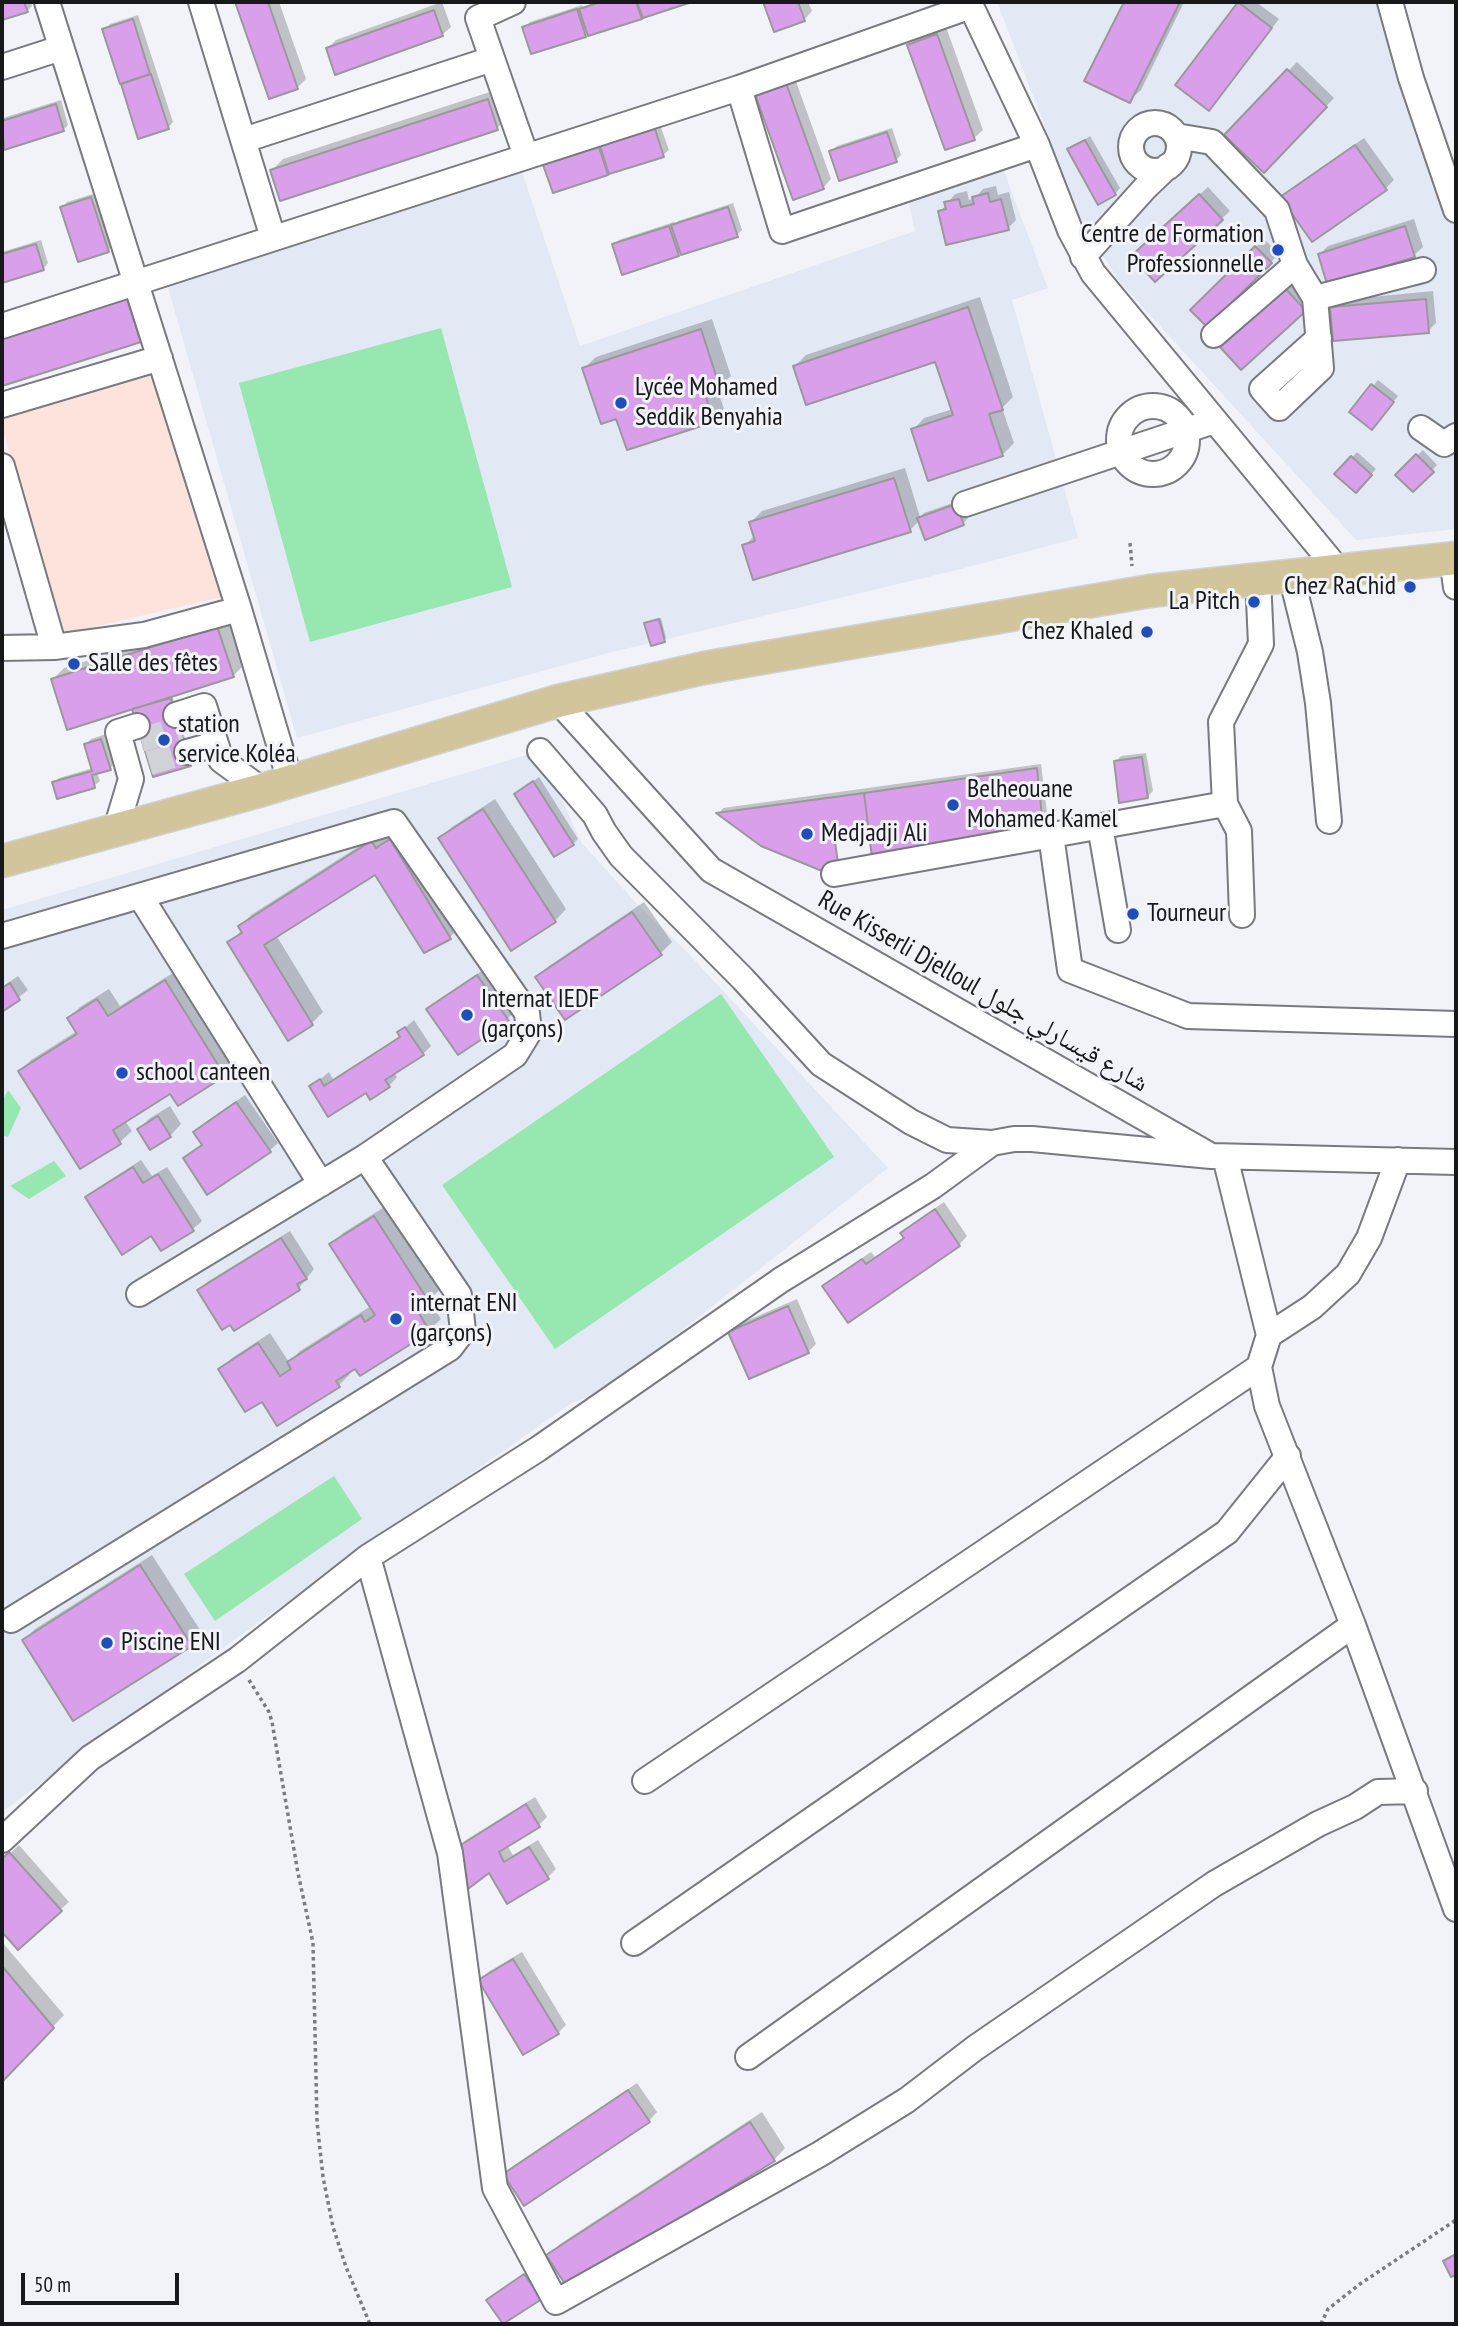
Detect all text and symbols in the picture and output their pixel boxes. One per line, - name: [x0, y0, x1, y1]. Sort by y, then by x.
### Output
- place label: Centre de Formation Professionnelle: [1081, 219, 1264, 280]
- marker: Centre de Formation Professionnelle: [1270, 242, 1286, 258]
- place label: Lycée Mohamed Seddik Benyahia: [635, 372, 783, 434]
- marker: Lycée Mohamed Seddik Benyahia: [613, 395, 629, 411]
- place label: Chez RaChid: [1284, 571, 1396, 603]
- marker: Chez RaChid: [1402, 579, 1418, 595]
- place label: La Pitch: [1169, 586, 1240, 618]
- marker: La Pitch: [1246, 594, 1262, 610]
- place label: Chez Khaled: [1022, 616, 1133, 648]
- marker: Chez Khaled: [1139, 624, 1155, 640]
- place label: Salle des fêtes: [88, 648, 218, 680]
- marker: Salle des fêtes: [66, 656, 82, 672]
- place label: station service Koléa: [178, 709, 296, 770]
- marker: station service Koléa: [156, 732, 172, 748]
- place label: Belheouane Mohamed Kamel: [967, 774, 1117, 836]
- marker: Belheouane Mohamed Kamel: [945, 797, 961, 813]
- place label: Medjadji Ali: [821, 818, 928, 850]
- marker: Medjadji Ali: [799, 826, 815, 842]
- street label: Rue Kisserli Djelloul شارع قيسارلي جلول: [812, 885, 1154, 1099]
- place label: Tourneur: [1147, 898, 1226, 930]
- marker: Tourneur: [1125, 906, 1141, 922]
- place label: Internat IEDF (garçons): [481, 984, 599, 1046]
- marker: Internat IEDF (garçons): [459, 1007, 475, 1023]
- place label: school canteen: [136, 1057, 270, 1089]
- marker: school canteen: [114, 1065, 130, 1081]
- place label: internat ENI (garçons): [410, 1288, 518, 1350]
- marker: internat ENI (garçons): [388, 1311, 404, 1327]
- place label: Piscine ENI: [121, 1627, 221, 1659]
- marker: Piscine ENI: [99, 1635, 115, 1651]
- scale bar: [24, 2260, 182, 2304]
- text: 50 m: [34, 2271, 71, 2298]

